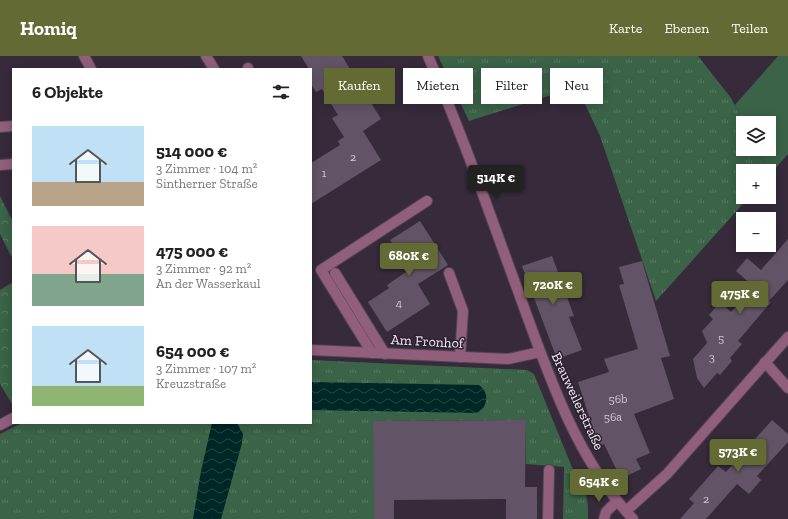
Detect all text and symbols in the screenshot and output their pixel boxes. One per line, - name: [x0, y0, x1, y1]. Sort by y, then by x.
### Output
- text: Homiq: [20, 17, 77, 40]
- text: Karte: [609, 20, 642, 37]
- text: Ebenen: [664, 20, 709, 37]
- text: Teilen: [731, 20, 768, 37]
- chip: Kaufen: [324, 68, 395, 104]
- chip: Mieten: [403, 68, 473, 104]
- chip: Filter: [481, 68, 542, 104]
- chip: Neu: [550, 68, 603, 104]
- icon: filters: [270, 81, 292, 103]
- text: 6 Objekte: [32, 82, 103, 102]
- map controls: [736, 116, 776, 252]
- button: layers: [736, 116, 776, 156]
- text: 514 000 €: [156, 141, 227, 161]
- icon: home: [64, 142, 112, 190]
- house number: 2: [350, 150, 356, 164]
- text: 3 Zimmer · 104 m²: [156, 161, 257, 176]
- button: +: [736, 164, 776, 204]
- pin: 514K €: [463, 165, 529, 199]
- house number: 1: [322, 166, 327, 180]
- text: 514K €: [477, 170, 515, 185]
- text: Sintherner Straße: [156, 176, 258, 191]
- button: −: [736, 212, 776, 252]
- text: 475 000 €: [156, 241, 228, 261]
- icon: home: [64, 242, 112, 290]
- pin: 680K €: [376, 243, 442, 277]
- text: 680K €: [389, 248, 429, 263]
- text: 3 Zimmer · 92 m²: [156, 261, 251, 276]
- pin: 720K €: [520, 272, 586, 306]
- text: An der Wasserkaul: [156, 276, 260, 291]
- text: 720K €: [533, 277, 573, 292]
- pin: 475K €: [707, 281, 773, 315]
- text: 475K €: [720, 286, 760, 301]
- house number: 4: [396, 296, 403, 310]
- street label: Am Fronhof: [390, 331, 465, 352]
- house number: 5: [718, 331, 724, 345]
- text: 654 000 €: [156, 341, 229, 361]
- icon: home: [64, 342, 112, 390]
- street label: Brauweilerstraße: [548, 350, 608, 453]
- house number: 3: [709, 350, 715, 364]
- text: 3 Zimmer · 107 m²: [156, 361, 256, 376]
- text: Kreuzstraße: [156, 376, 226, 391]
- house number: 56b: [609, 392, 627, 406]
- house number: 56a: [604, 410, 622, 424]
- pin: 573K €: [705, 439, 771, 473]
- text: 573K €: [718, 444, 758, 459]
- pin: 654K €: [566, 469, 632, 503]
- text: 654K €: [579, 474, 619, 489]
- house number: 2: [703, 492, 709, 506]

